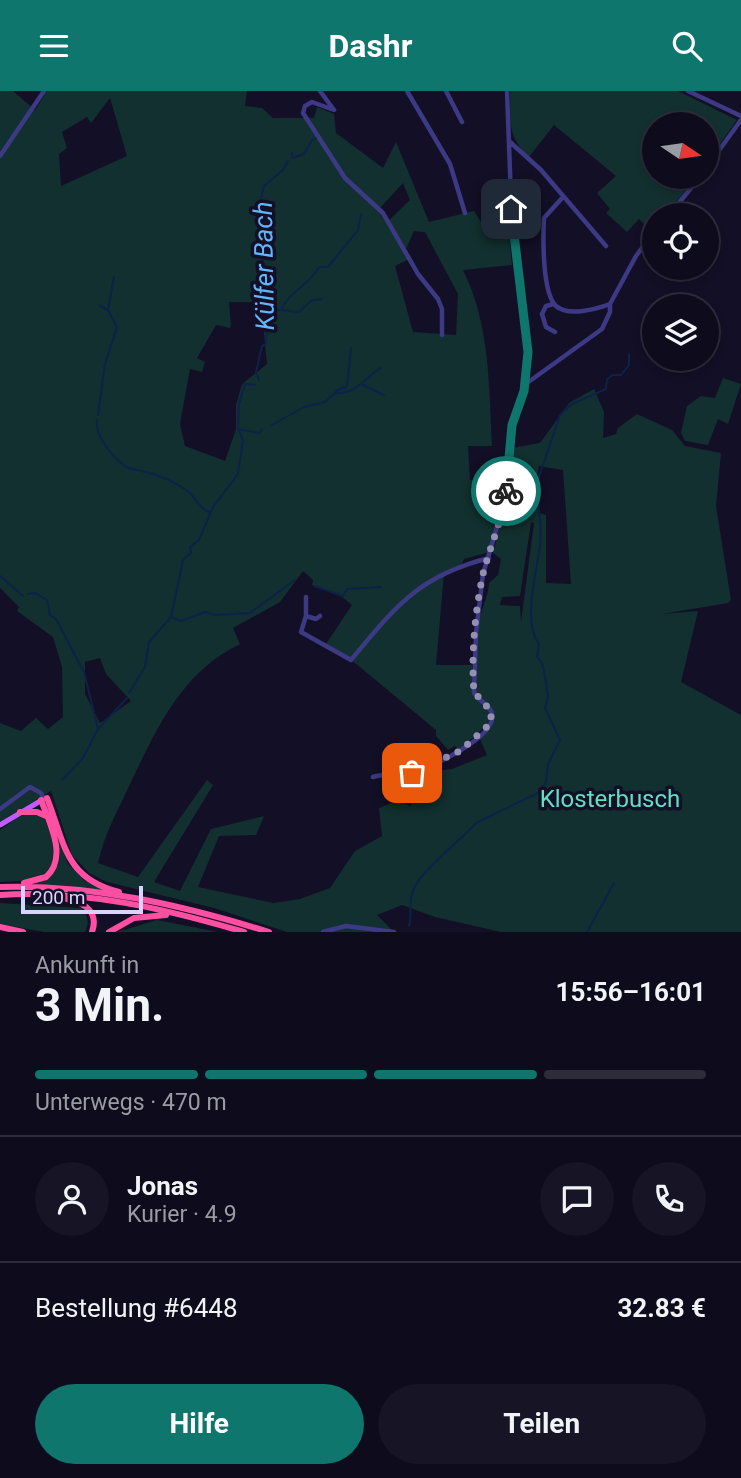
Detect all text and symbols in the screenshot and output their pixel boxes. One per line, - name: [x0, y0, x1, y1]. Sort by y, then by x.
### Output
- icon: menu: [35, 27, 73, 65]
- text: Dashr: [329, 27, 413, 65]
- icon: search: [668, 27, 706, 65]
- north arrow: [642, 112, 719, 189]
- map controls: [642, 112, 719, 371]
- pin: [481, 179, 541, 239]
- icon: home: [492, 190, 530, 228]
- water label: Külfer Bach: [248, 201, 280, 331]
- button: locate: [642, 203, 719, 280]
- button: layers: [642, 294, 719, 371]
- courier: [471, 456, 541, 526]
- icon: bike: [487, 472, 525, 510]
- pin: [382, 743, 442, 803]
- icon: bag: [393, 754, 431, 792]
- park label: Klosterbusch: [540, 785, 680, 813]
- scale bar: [21, 883, 144, 915]
- text: 200 m: [32, 886, 85, 909]
- text: Ankunft in: [35, 952, 139, 979]
- text: 15:56–16:01: [556, 977, 706, 1007]
- text: 3 Min.: [35, 978, 164, 1032]
- text: Unterwegs · 470 m: [35, 1089, 227, 1116]
- button: person: [35, 1162, 109, 1236]
- button: chat: [540, 1162, 614, 1236]
- button: phone: [632, 1162, 706, 1236]
- text: Jonas: [127, 1171, 198, 1201]
- text: Kurier · 4.9: [127, 1201, 237, 1228]
- text: Bestellung #6448: [35, 1293, 238, 1323]
- text: 32.83 €: [617, 1293, 706, 1323]
- button: Hilfe: [35, 1384, 364, 1464]
- button: Teilen: [378, 1384, 706, 1464]

